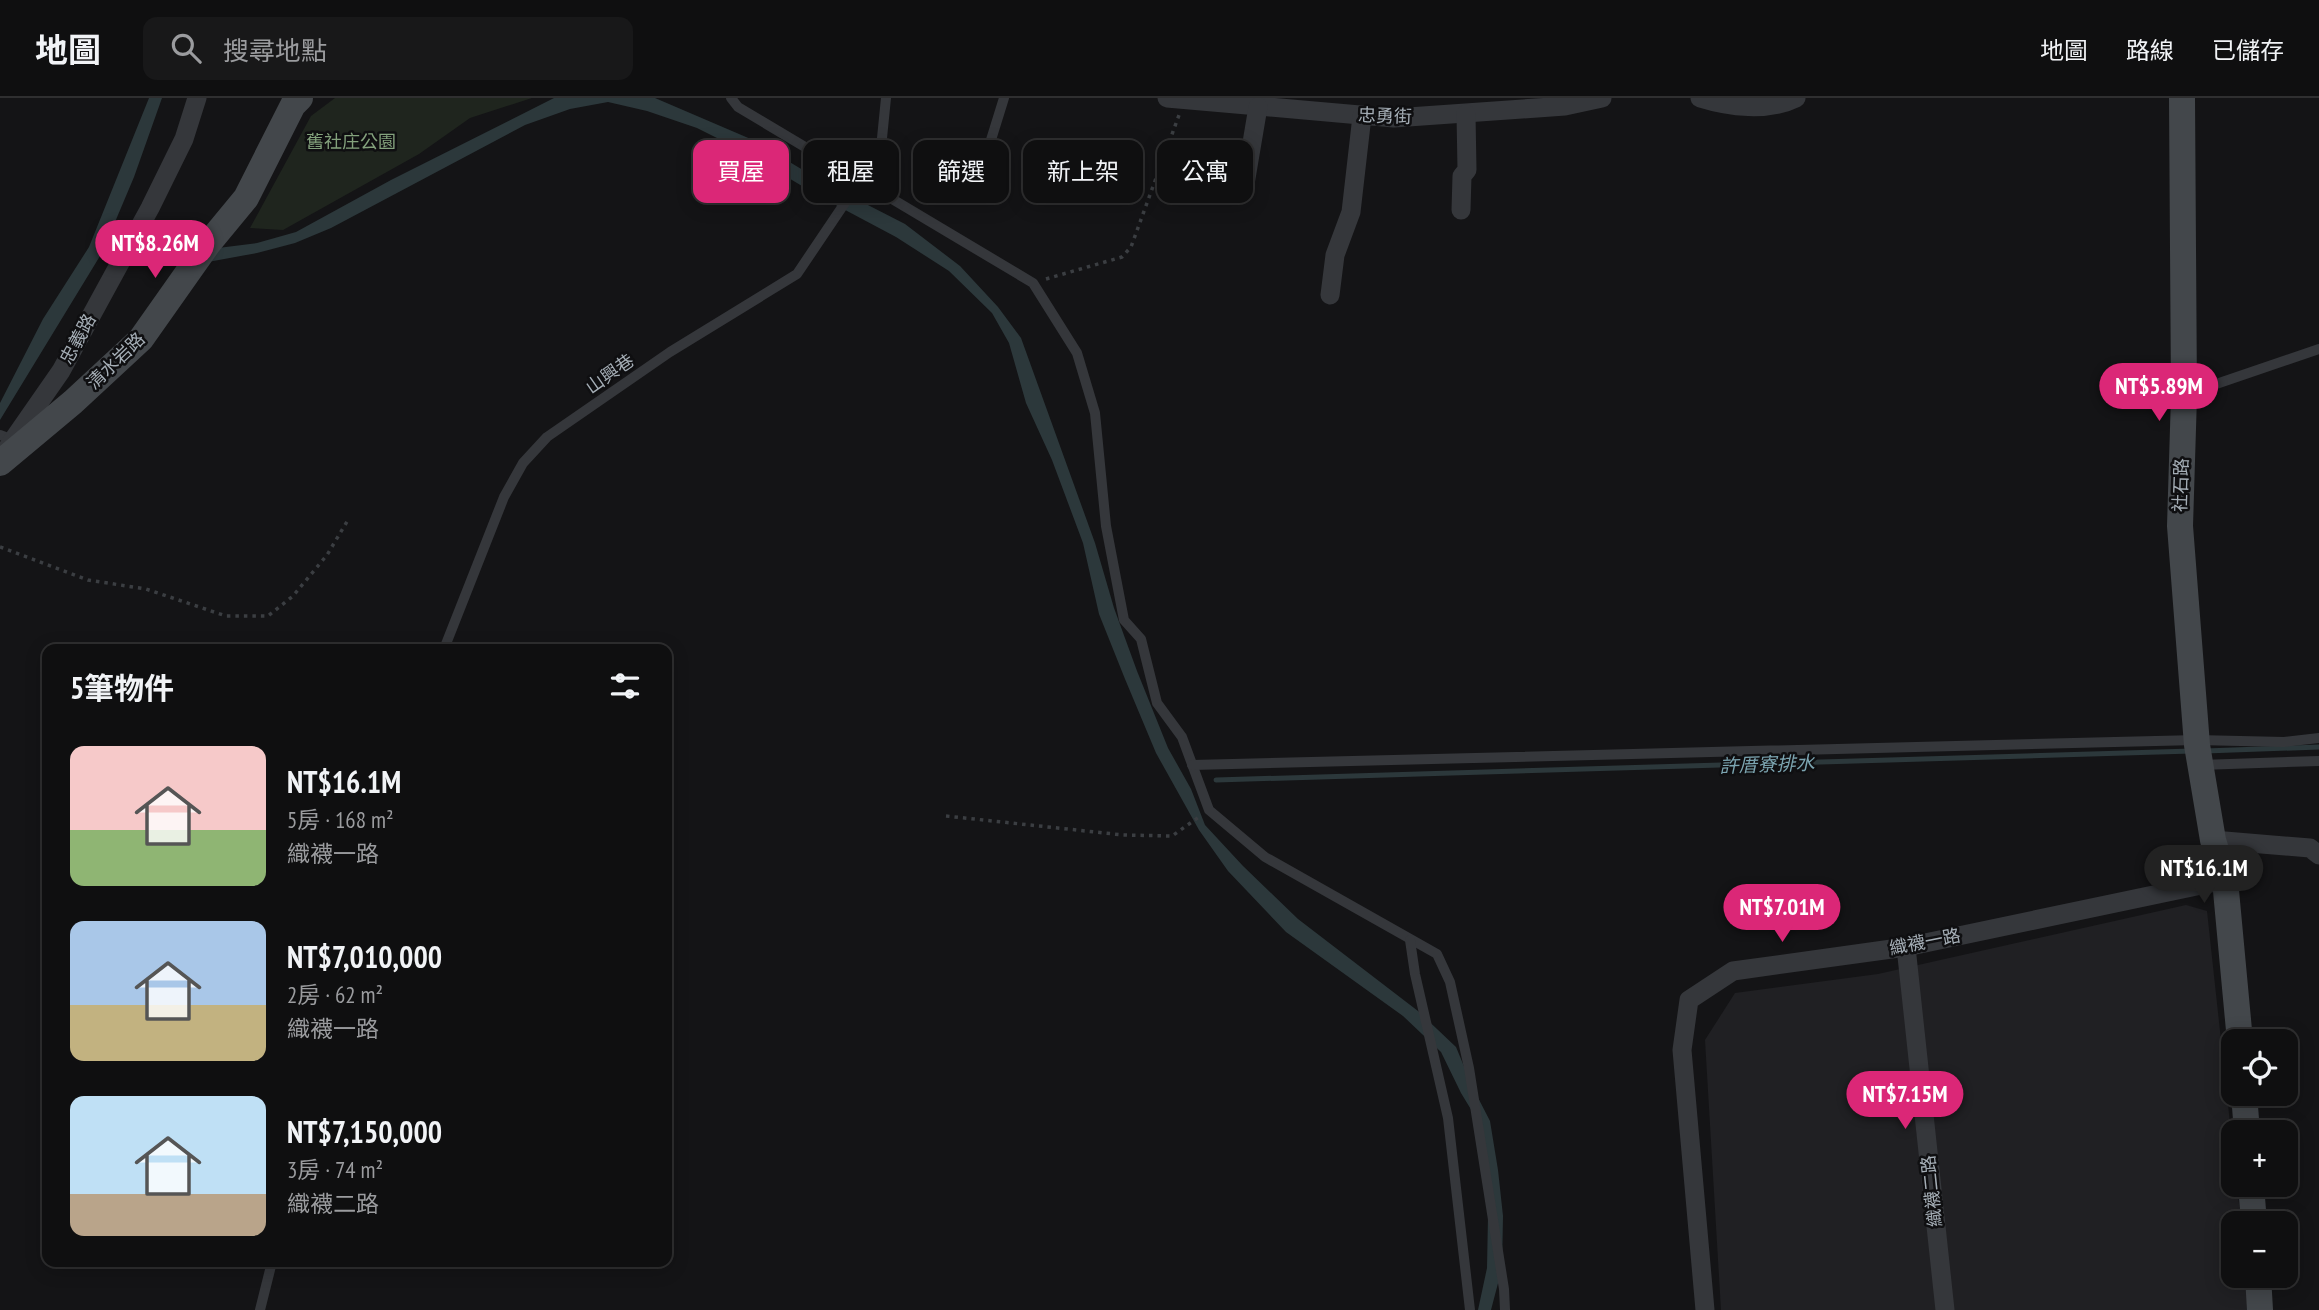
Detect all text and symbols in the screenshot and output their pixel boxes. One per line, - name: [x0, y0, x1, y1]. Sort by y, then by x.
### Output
- search box: [143, 17, 633, 80]
- text: 地圖: [35, 28, 101, 71]
- icon: search: [167, 29, 205, 67]
- text: 搜尋地點: [223, 34, 327, 67]
- text: 地圖: [2040, 35, 2088, 66]
- text: 路線: [2126, 35, 2174, 66]
- text: 已儲存: [2212, 35, 2284, 66]
- street label: 忠勇街: [1358, 103, 1412, 128]
- park label: 舊社庄公園: [306, 130, 396, 153]
- chip: 買屋: [693, 140, 789, 203]
- chip: 租屋: [803, 140, 899, 203]
- chip: 篩選: [913, 140, 1009, 203]
- chip: 新上架: [1023, 140, 1143, 203]
- chip: 公寓: [1157, 140, 1253, 203]
- pin: NT$8.26M: [83, 220, 227, 280]
- text: NT$8.26M: [111, 228, 199, 257]
- street label: 忠義路: [54, 310, 101, 368]
- street label: 清水岩路: [82, 327, 150, 394]
- street label: 山興巷: [581, 349, 638, 398]
- pin: NT$5.89M: [2087, 364, 2231, 423]
- text: NT$5.89M: [2115, 371, 2203, 400]
- street label: 社石路: [2168, 458, 2193, 512]
- icon: filters: [606, 667, 644, 705]
- text: 5筆物件: [70, 668, 174, 707]
- water label: 許厝寮排水: [1719, 750, 1816, 778]
- text: NT$16.1M: [287, 762, 401, 801]
- icon: home: [126, 774, 210, 858]
- text: 5房 · 168 m²: [287, 805, 394, 834]
- text: 織襪一路: [287, 839, 379, 868]
- pin: NT$16.1M: [2132, 846, 2276, 905]
- text: NT$16.1M: [2160, 853, 2248, 882]
- pin: NT$7.01M: [1710, 884, 1854, 944]
- text: NT$7.01M: [1739, 892, 1825, 921]
- street label: 織襪一路: [1887, 923, 1962, 960]
- text: NT$7,010,000: [287, 937, 442, 976]
- icon: home: [126, 949, 210, 1033]
- text: 2房 · 62 m²: [287, 980, 383, 1009]
- text: 織襪一路: [287, 1014, 379, 1043]
- map controls: [2221, 1029, 2298, 1288]
- button: locate: [2221, 1029, 2298, 1106]
- pin: NT$7.15M: [1833, 1072, 1977, 1131]
- text: NT$7.15M: [1862, 1079, 1948, 1108]
- text: NT$7,150,000: [287, 1112, 442, 1151]
- button: +: [2221, 1120, 2298, 1197]
- icon: home: [126, 1124, 210, 1208]
- street label: 織襪二路: [1916, 1154, 1947, 1228]
- text: 3房 · 74 m²: [287, 1155, 383, 1184]
- text: 織襪二路: [287, 1189, 379, 1218]
- button: −: [2221, 1211, 2298, 1288]

